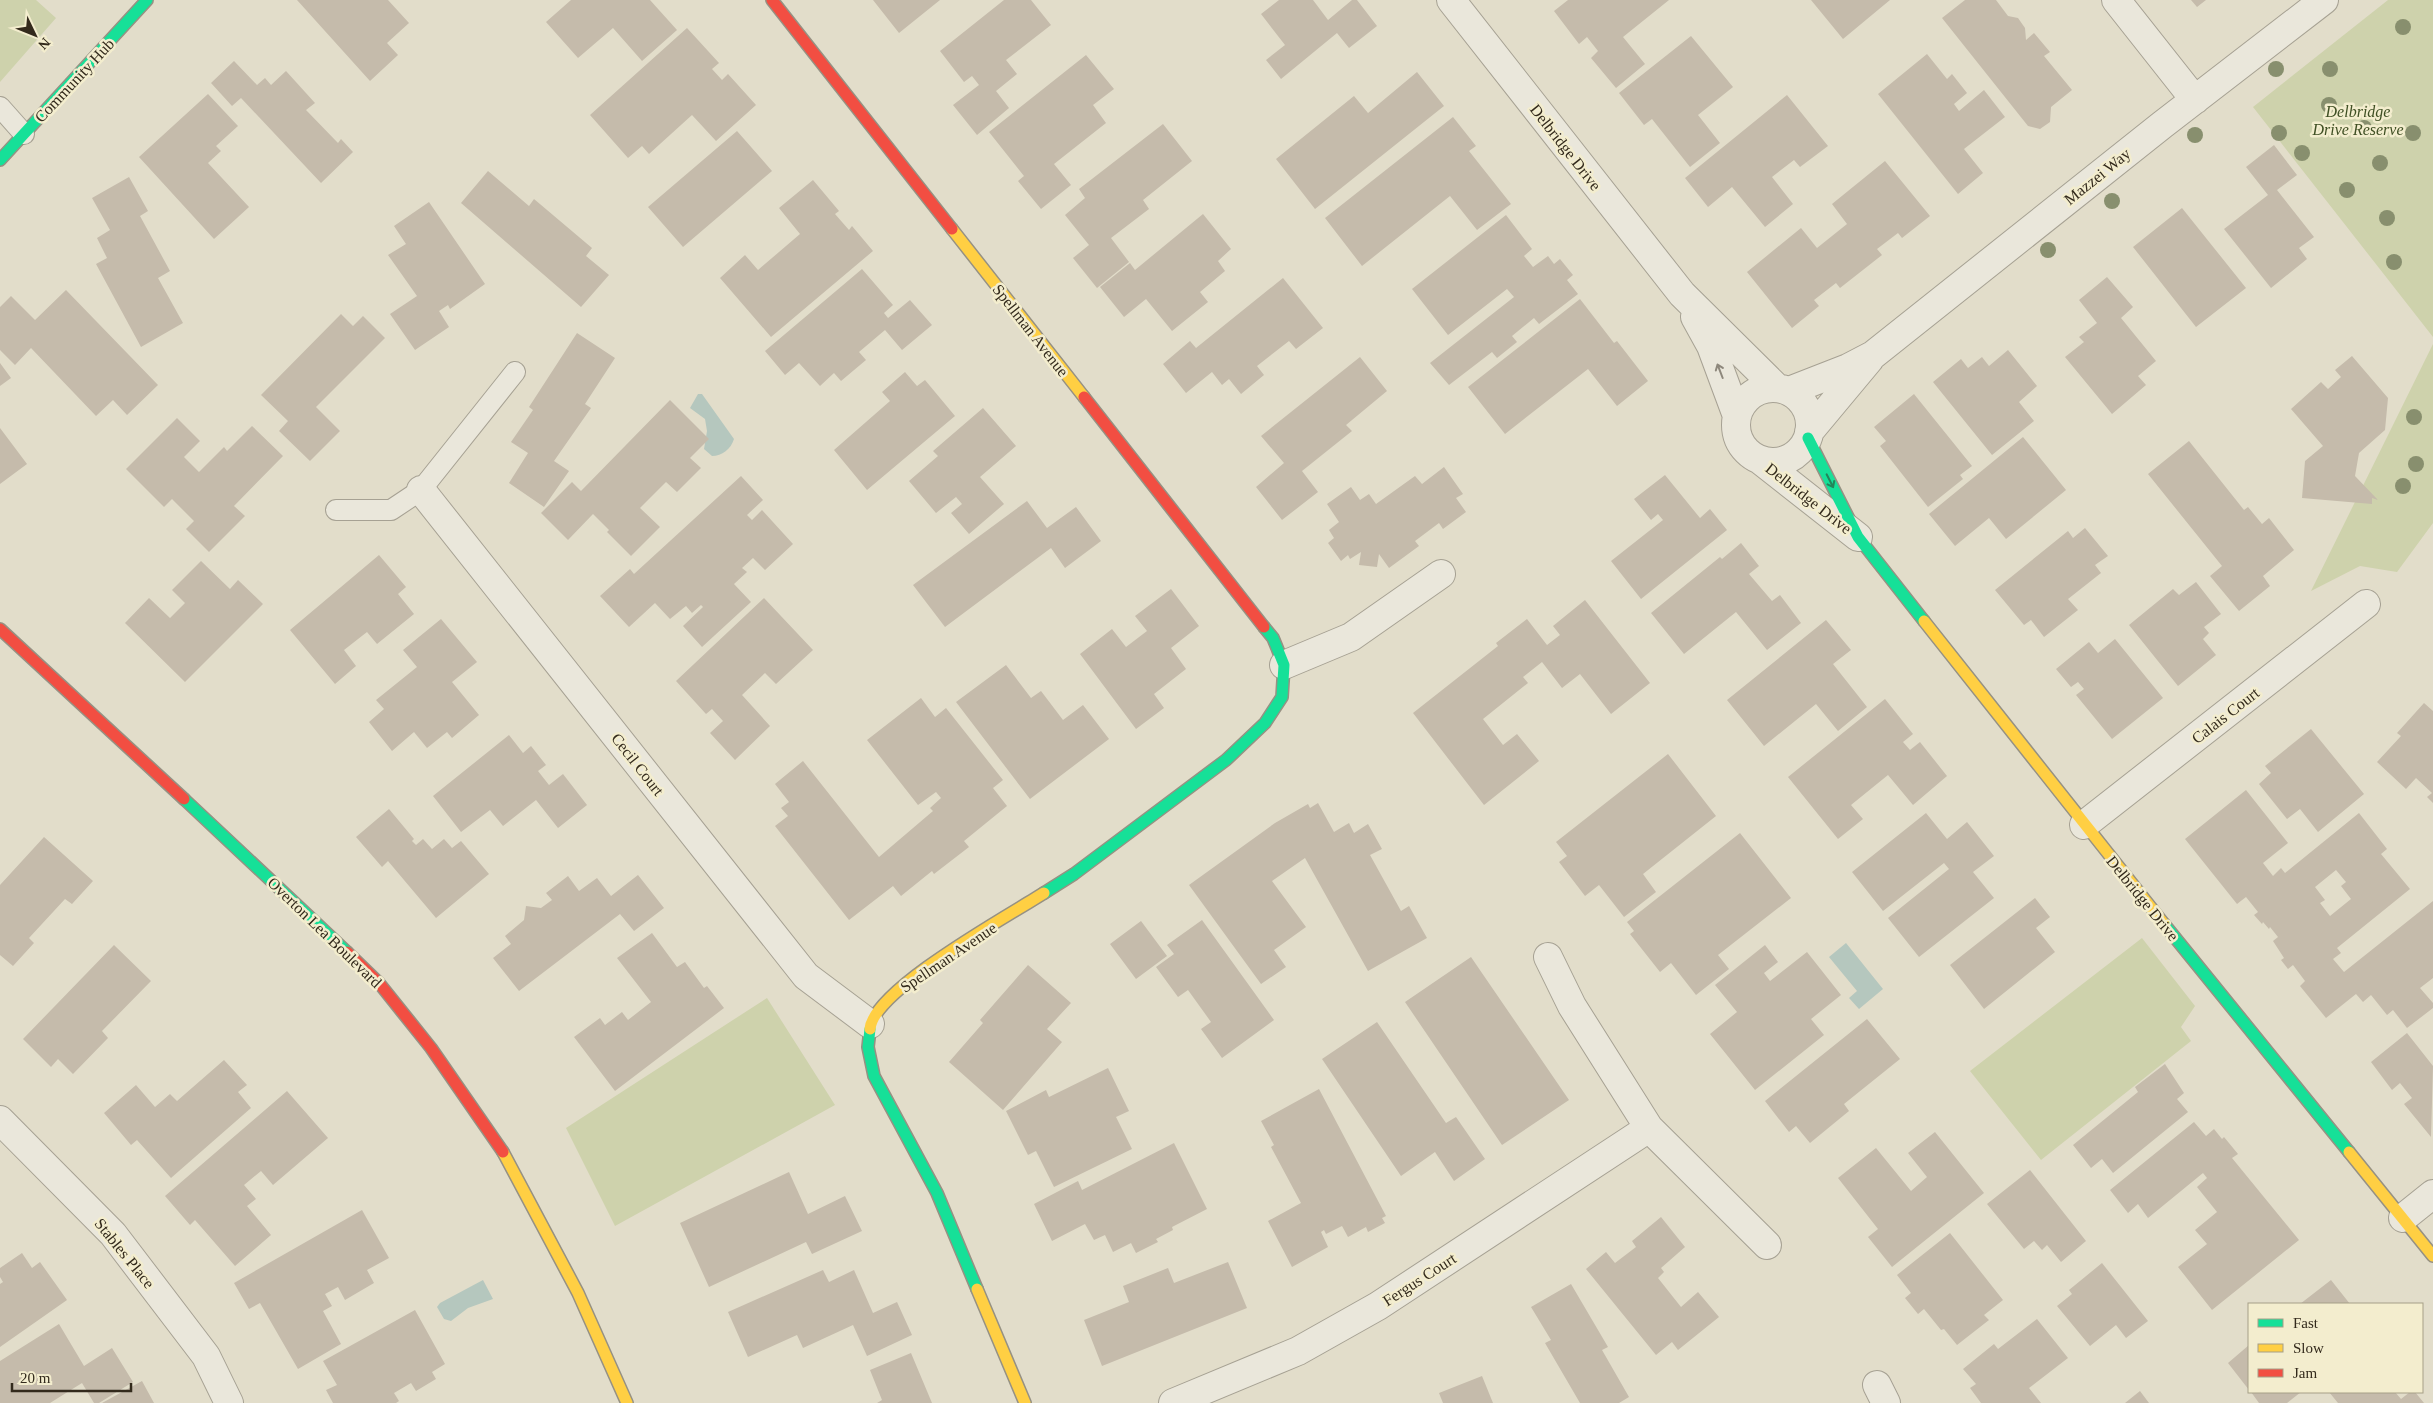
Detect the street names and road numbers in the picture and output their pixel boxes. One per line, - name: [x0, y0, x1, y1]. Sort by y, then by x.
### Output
- street label: Community Hub: [31, 35, 118, 126]
- street label: Delbridge Drive: [1526, 101, 1604, 194]
- street label: Mazzei Way: [2061, 145, 2134, 209]
- street label: Spellman Avenue: [989, 281, 1072, 380]
- street label: Delbridge Drive: [1762, 460, 1855, 538]
- street label: Calais Court: [2188, 684, 2263, 747]
- street label: Cecil Court: [608, 730, 667, 799]
- street label: Delbridge Drive: [2102, 852, 2182, 945]
- street label: Overton Lea Boulevard: [264, 874, 385, 991]
- street label: Spellman Avenue: [897, 919, 1000, 997]
- street label: Stables Place: [91, 1215, 158, 1292]
- street label: Fergus Court: [1380, 1249, 1460, 1310]

